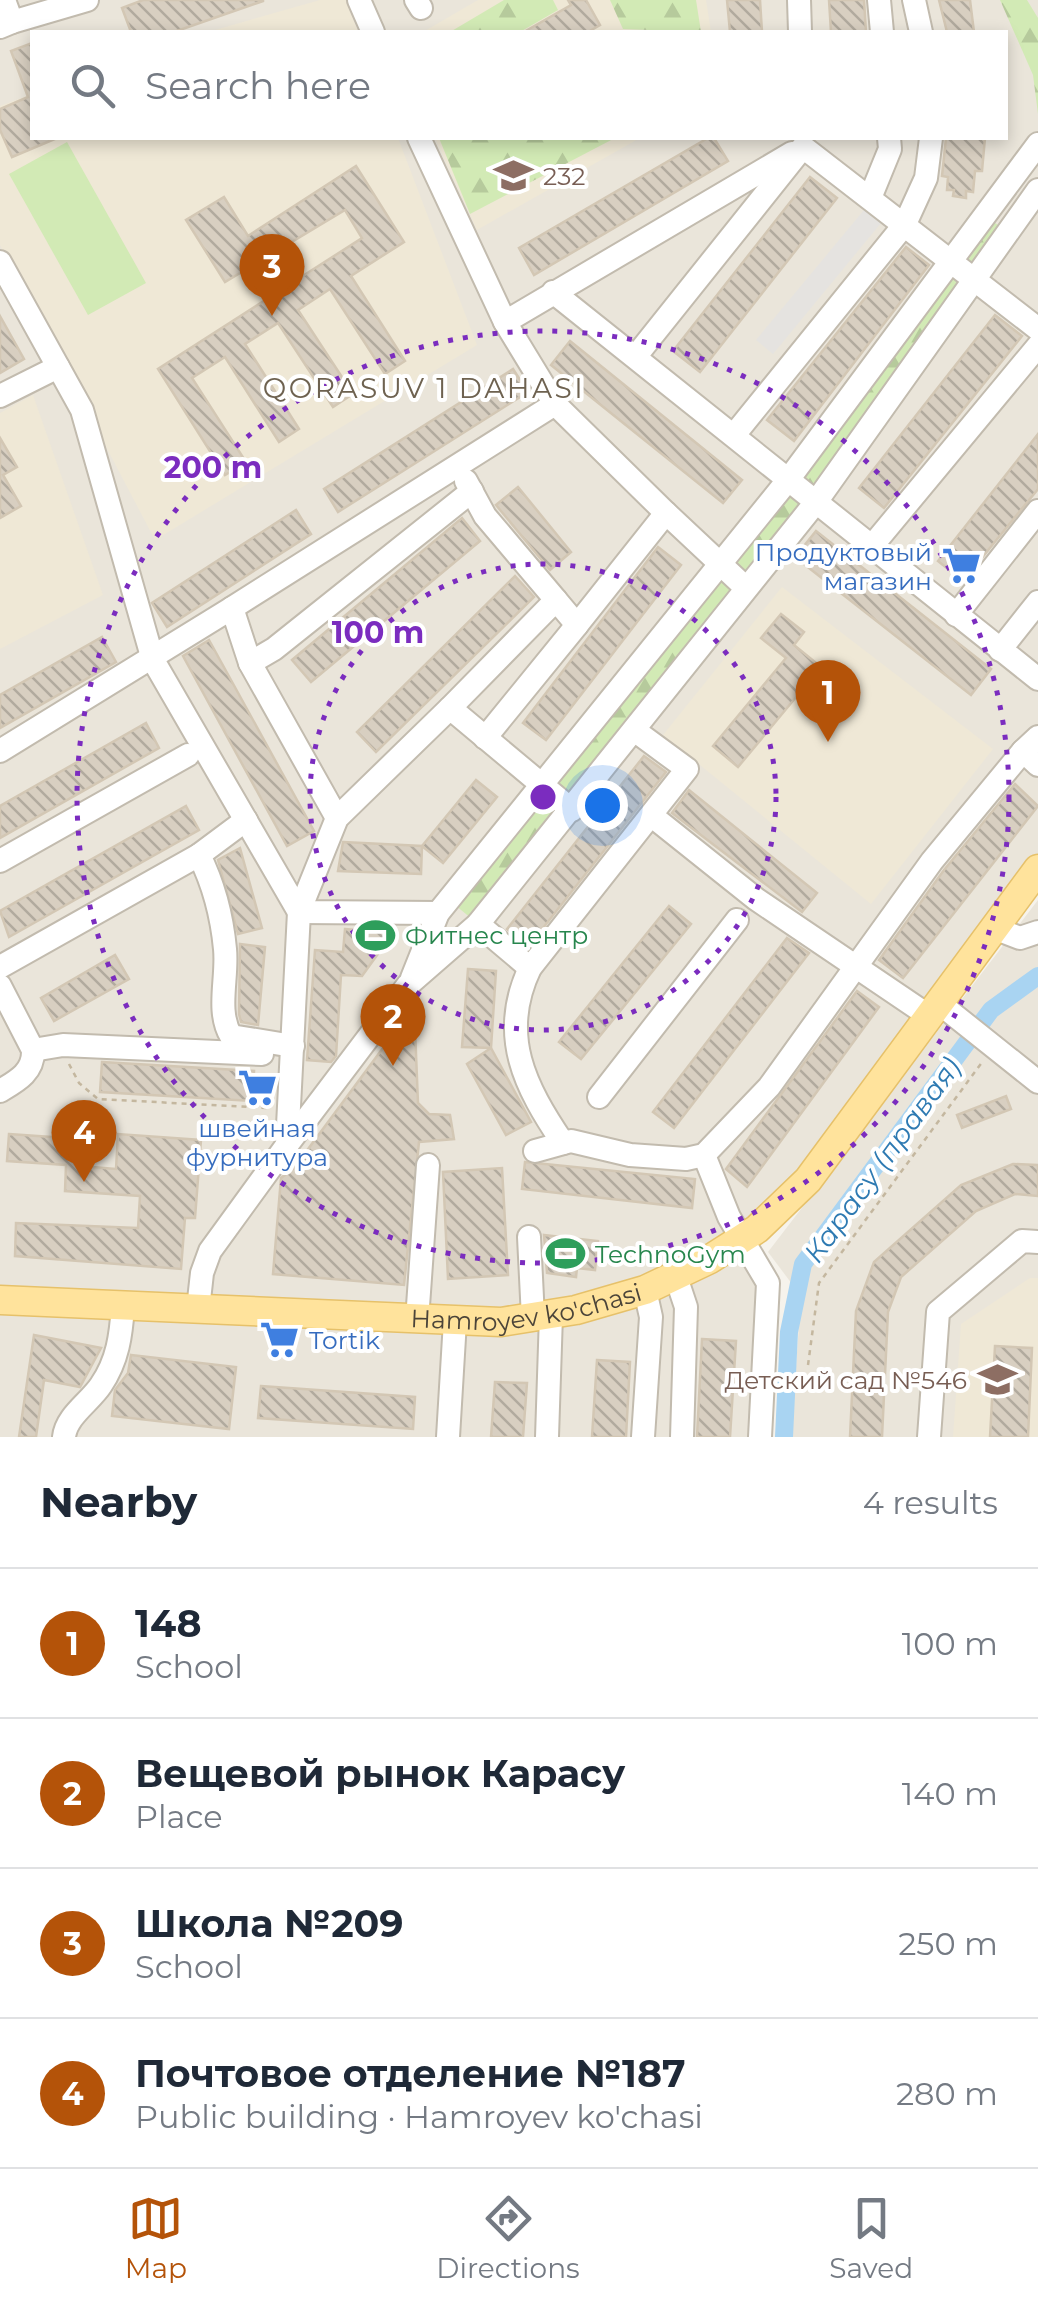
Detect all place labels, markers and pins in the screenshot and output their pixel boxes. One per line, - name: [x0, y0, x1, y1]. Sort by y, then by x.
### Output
- school or university icon: 232: [492, 155, 534, 197]
- place label: 232: [543, 161, 585, 191]
- pin: 3: [240, 234, 304, 316]
- place label: Продуктовый магазин: [755, 537, 932, 596]
- supermarket icon: Продуктовый магазин: [941, 545, 983, 587]
- pin: 1: [796, 660, 860, 742]
- centre of rings: [525, 779, 561, 815]
- sports icon: Фитнес центр: [354, 914, 396, 956]
- place label: Фитнес центр: [405, 920, 588, 950]
- pin: 2: [360, 984, 426, 1066]
- supermarket icon: швейная фурнитура: [236, 1066, 278, 1108]
- pin: 4: [52, 1100, 116, 1182]
- place label: швейная фурнитура: [186, 1113, 328, 1172]
- sports icon: TechnoGym: [544, 1233, 586, 1275]
- place label: TechnoGym: [595, 1239, 746, 1269]
- supermarket icon: Tortik: [258, 1319, 300, 1361]
- place label: Tortik: [309, 1325, 380, 1355]
- school or university icon: Детский сад №546: [976, 1359, 1018, 1401]
- place label: Детский сад №546: [724, 1365, 967, 1395]

